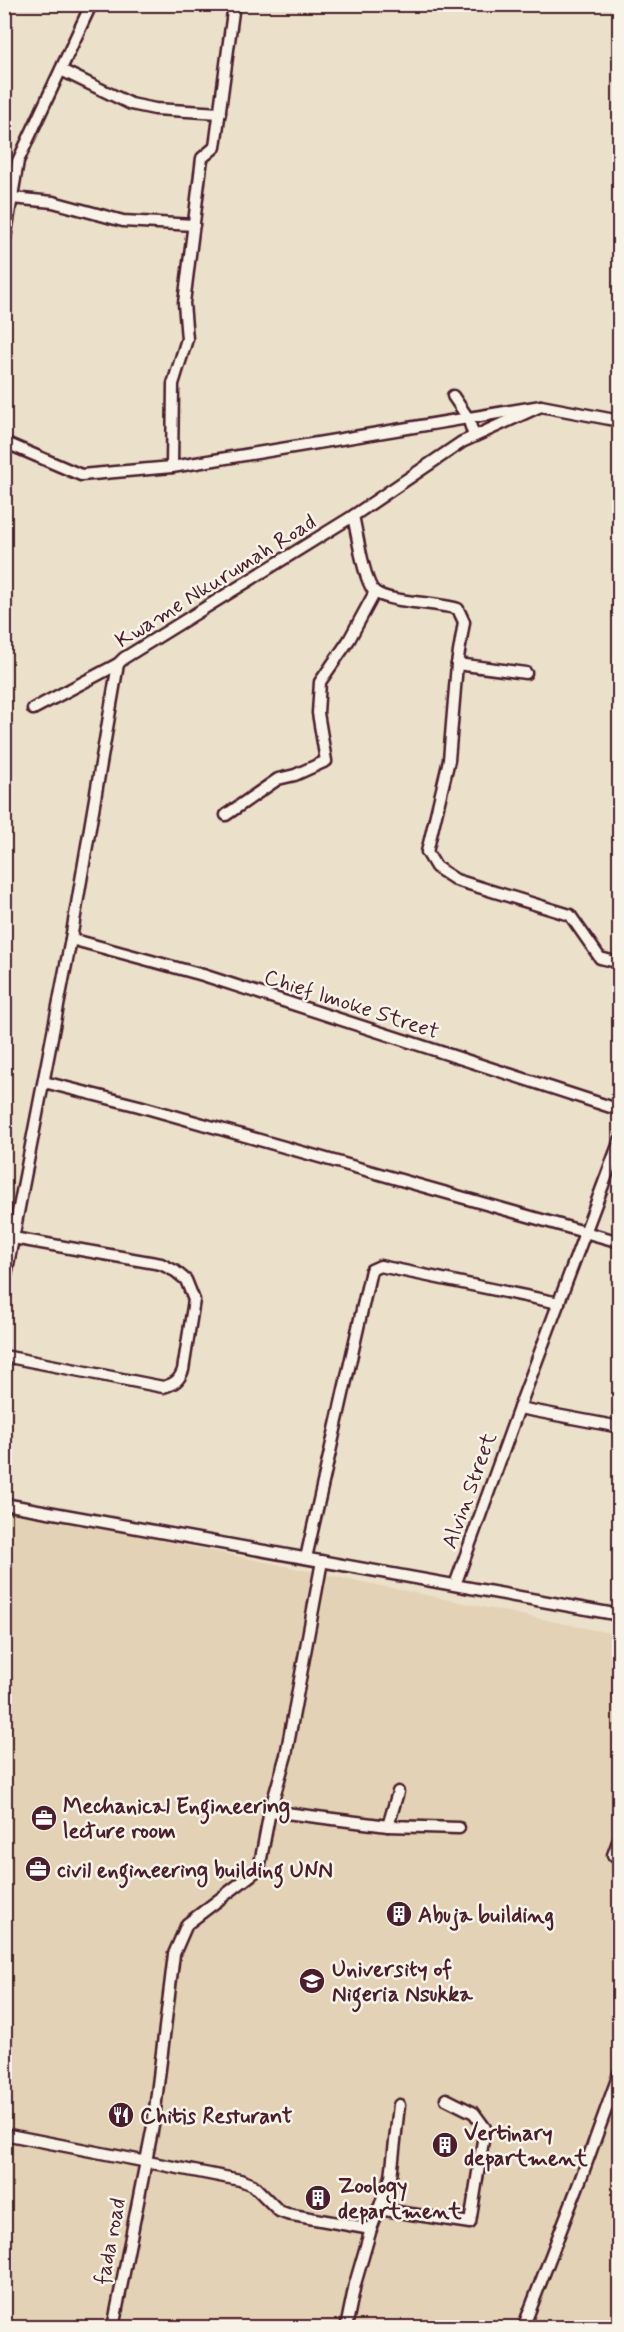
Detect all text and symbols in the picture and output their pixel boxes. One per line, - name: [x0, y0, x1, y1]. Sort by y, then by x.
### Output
- street label: Kwame Nkurumah Road: [110, 508, 322, 655]
- street label: Chief Imoke Street: [260, 963, 442, 1046]
- street label: Alvin Street: [436, 1429, 504, 1553]
- place label: Mechanical Engineering lecture room: [63, 1793, 290, 1846]
- office icon: Mechanical Engineering lecture room: [29, 1803, 59, 1833]
- office icon: civil engineering building UNN: [23, 1854, 53, 1884]
- place label: civil engineering building UNN: [57, 1857, 333, 1889]
- building icon: Abuja building: [384, 1899, 414, 1929]
- place label: Abuja building: [418, 1902, 554, 1931]
- place label: University of Nigeria Nsukka: [332, 1956, 473, 2013]
- school or university icon: University of Nigeria Nsukka: [297, 1966, 327, 1996]
- restaurant icon: Chitis Resturant: [106, 2100, 136, 2130]
- place label: Chitis Resturant: [140, 2103, 293, 2131]
- place label: Vertinary department: [464, 2120, 589, 2173]
- building icon: Vertinary department: [430, 2130, 460, 2160]
- place label: Zoology department: [338, 2173, 463, 2226]
- building icon: Zoology department: [303, 2183, 333, 2213]
- street label: fada road: [89, 2196, 133, 2287]

